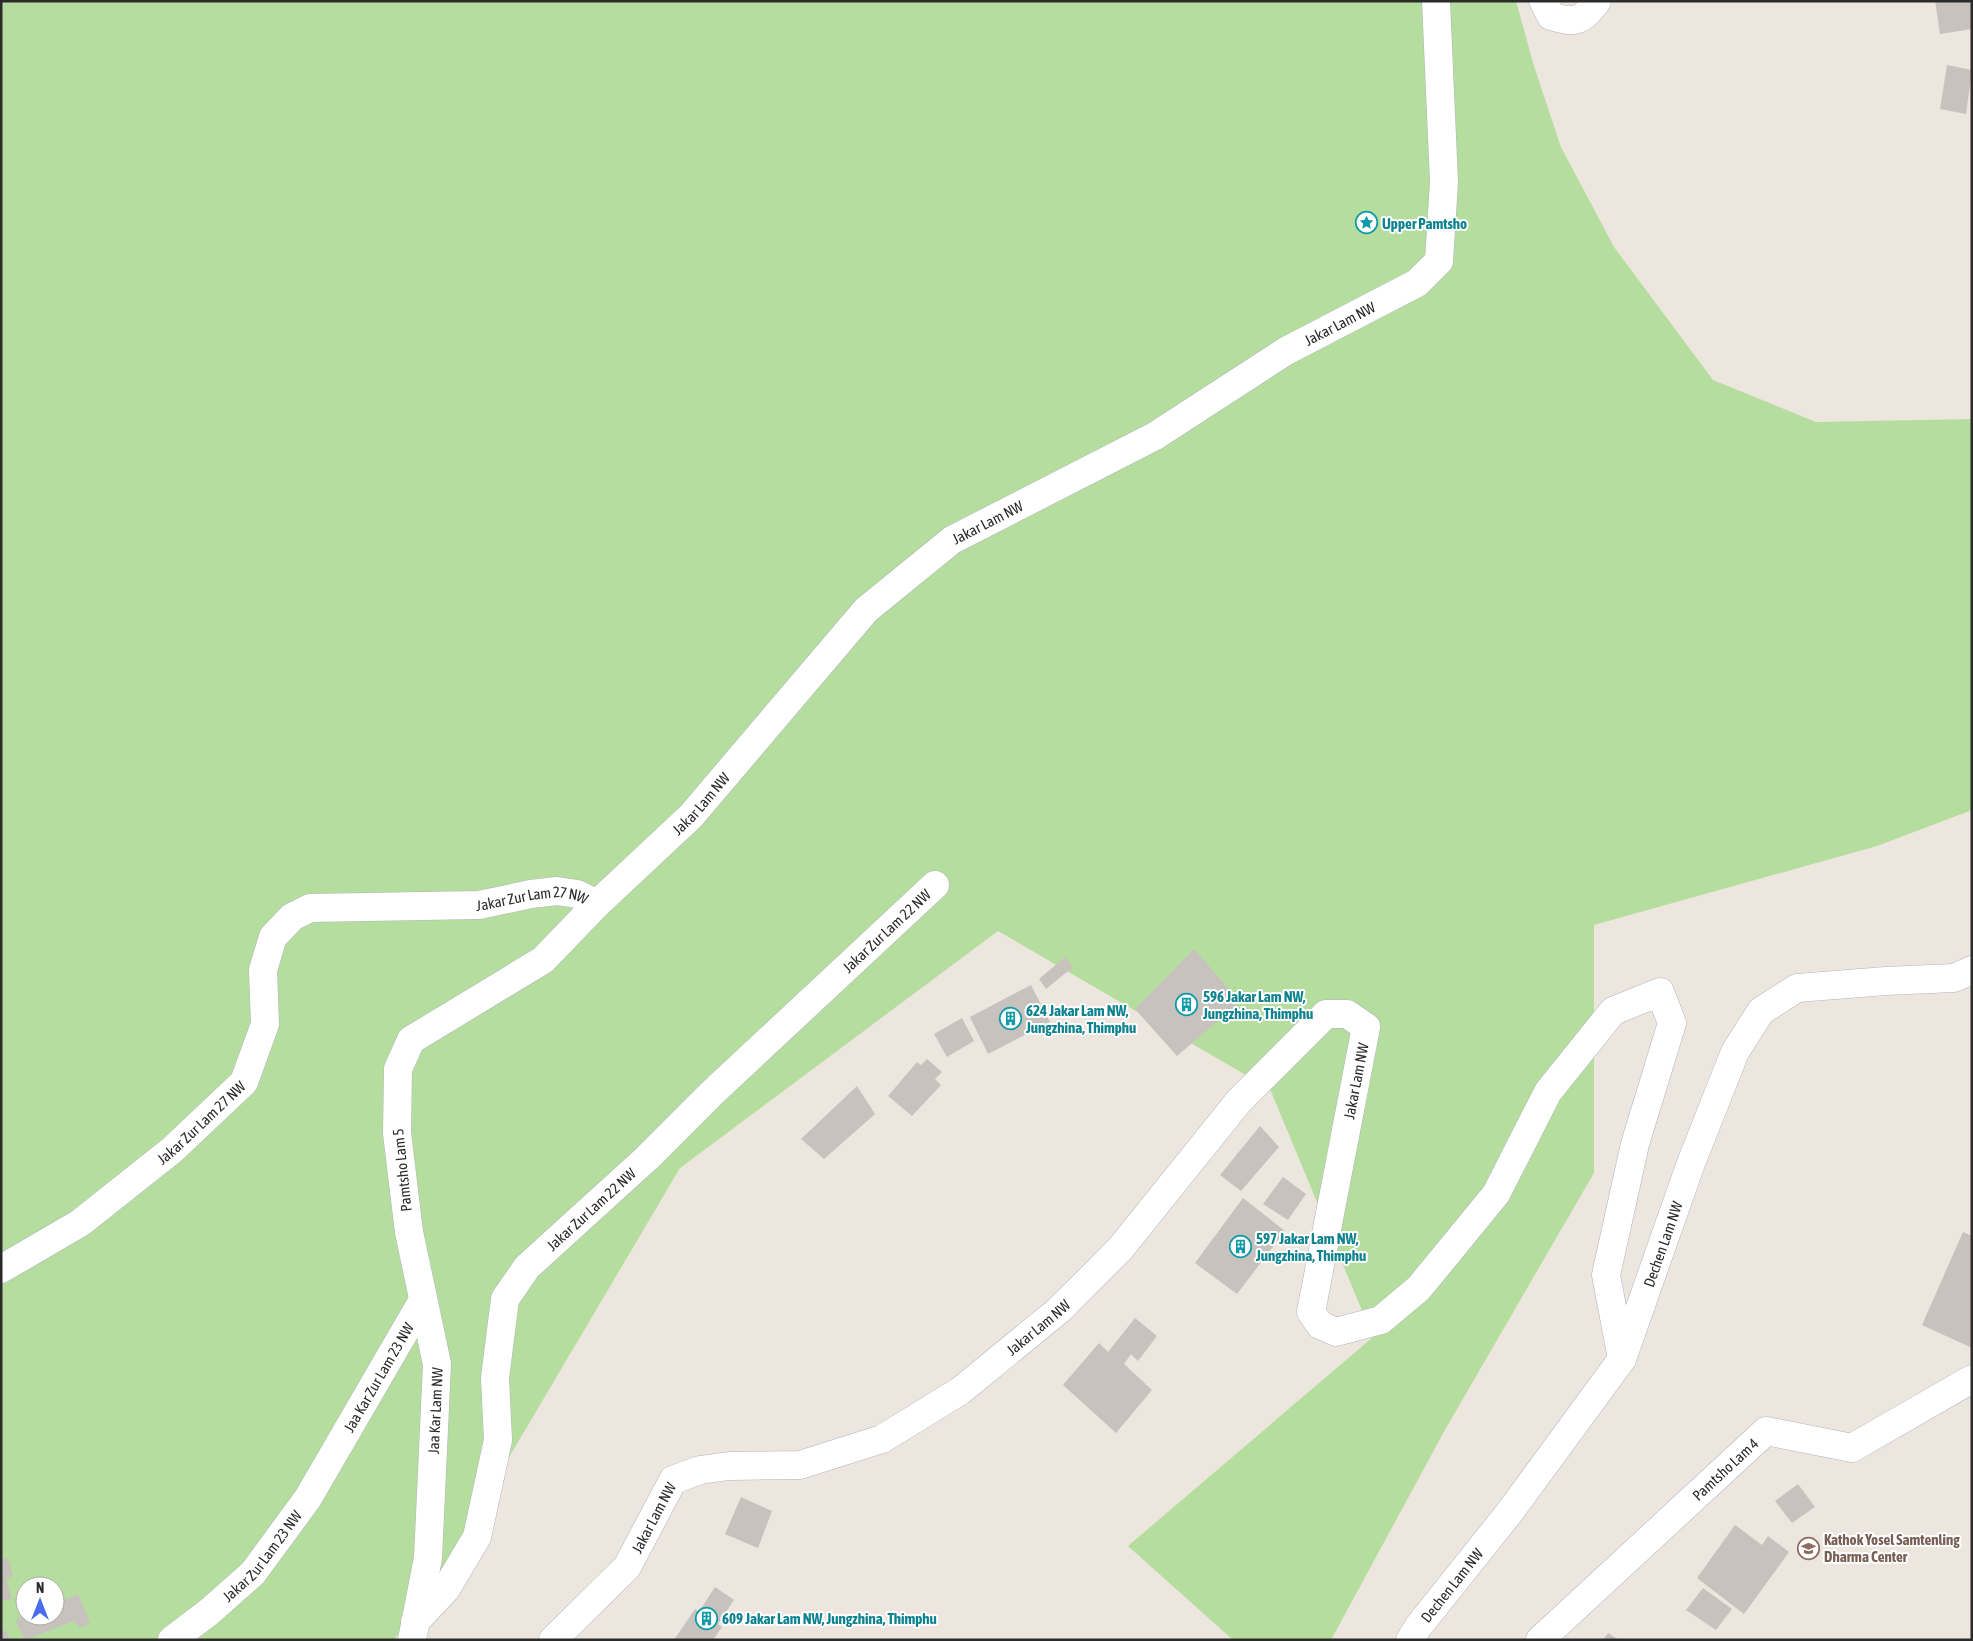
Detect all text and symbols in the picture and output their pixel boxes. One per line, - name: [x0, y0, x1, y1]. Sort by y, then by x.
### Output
- place icon: Upper Pamtsho: [1354, 211, 1378, 235]
- place label: Upper Pamtsho: [1382, 215, 1467, 232]
- street label: Jakar Lam NW: [1301, 298, 1378, 349]
- street label: Jakar Lam NW: [949, 497, 1026, 547]
- street label: Jakar Lam NW: [669, 769, 733, 838]
- street label: Jakar Zur Lam 27 NW: [476, 882, 591, 914]
- street label: Jakar Zur Lam 22 NW: [839, 885, 934, 976]
- place label: 596 Jakar Lam NW, Jungzhina, Thimphu: [1202, 988, 1313, 1022]
- building icon: 596 Jakar Lam NW, Jungzhina, Thimphu: [1175, 993, 1199, 1017]
- place label: 624 Jakar Lam NW, Jungzhina, Thimphu: [1025, 1002, 1136, 1036]
- building icon: 624 Jakar Lam NW, Jungzhina, Thimphu: [998, 1007, 1022, 1031]
- street label: Jakar Lam NW: [1340, 1041, 1372, 1121]
- street label: Jakar Zur Lam 27 NW: [154, 1077, 249, 1167]
- street label: Pamtsho Lam 5: [389, 1128, 415, 1212]
- street label: Jakar Zur Lam 22 NW: [543, 1164, 639, 1254]
- street label: Dechen Lam NW: [1640, 1199, 1685, 1289]
- place label: 597 Jakar Lam NW, Jungzhina, Thimphu: [1255, 1230, 1366, 1264]
- building icon: 597 Jakar Lam NW, Jungzhina, Thimphu: [1228, 1235, 1252, 1259]
- street label: Jakar Lam NW: [1003, 1296, 1073, 1358]
- street label: Jaa Kar Zur Lam 23 NW: [340, 1319, 417, 1435]
- street label: Jaa Kar Lam NW: [424, 1367, 445, 1454]
- street label: Pamtsho Lam 4: [1689, 1434, 1761, 1504]
- street label: Jakar Lam NW: [628, 1479, 679, 1556]
- street label: Jakar Zur Lam 23 NW: [219, 1507, 305, 1605]
- place label: Kathok Yosel Samtenling Dharma Center: [1824, 1531, 1960, 1565]
- school or university icon: Kathok Yosel Samtenling Dharma Center: [1796, 1536, 1820, 1560]
- street label: Dechen Lam NW: [1417, 1545, 1486, 1625]
- north arrow: [15, 1576, 65, 1626]
- text: N: [36, 1580, 44, 1596]
- building icon: 609 Jakar Lam NW, Jungzhina, Thimphu: [694, 1606, 718, 1630]
- place label: 609 Jakar Lam NW, Jungzhina, Thimphu: [722, 1610, 937, 1627]

